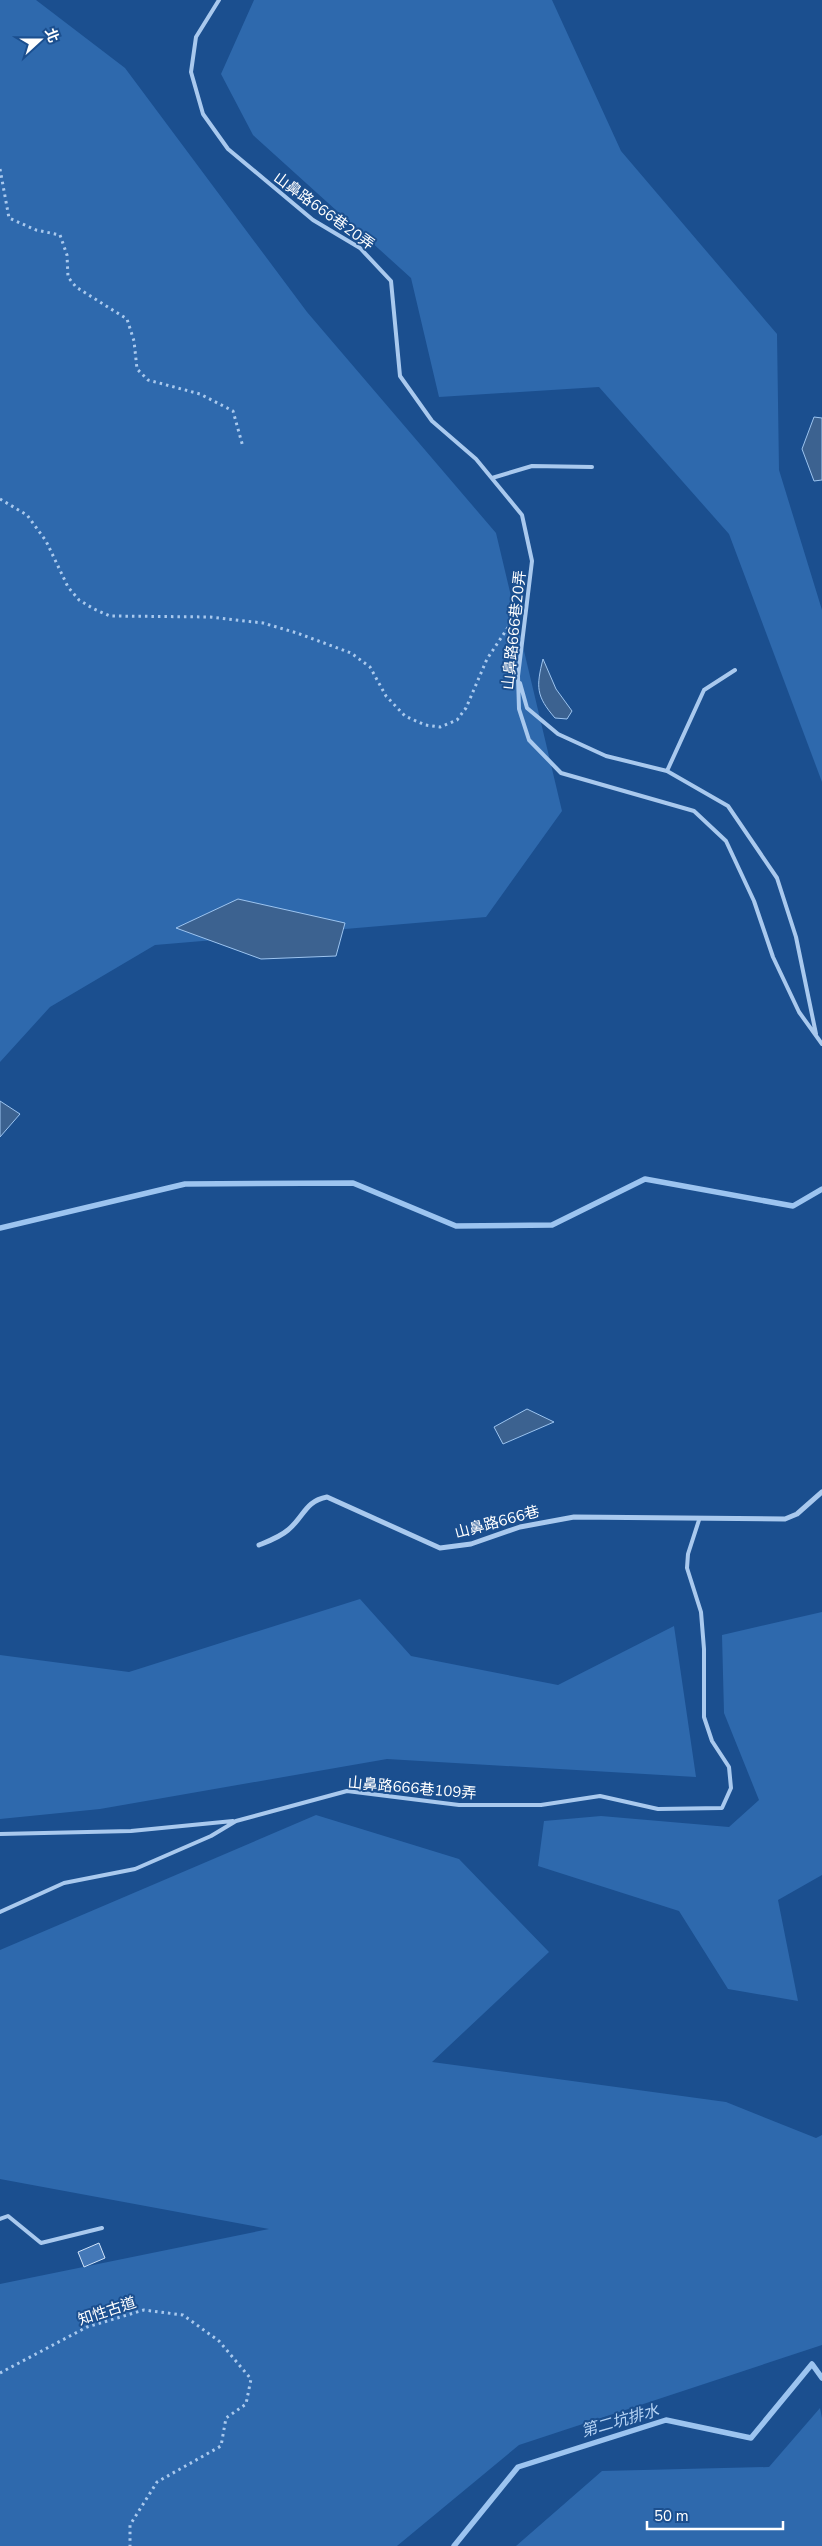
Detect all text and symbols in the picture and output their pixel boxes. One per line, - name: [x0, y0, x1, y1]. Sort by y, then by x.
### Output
- north arrow: [15, 15, 65, 65]
- text: 北: [40, 26, 63, 45]
- street label: 山鼻路666巷20弄: [270, 168, 378, 254]
- street label: 山鼻路666巷20弄: [498, 569, 530, 691]
- street label: 山鼻路666巷: [452, 1501, 542, 1543]
- street label: 山鼻路666巷109弄: [347, 1772, 477, 1804]
- street label: 知性古道: [75, 2292, 139, 2330]
- water label: 第二坑排水: [579, 2399, 662, 2443]
- scale bar: [647, 2498, 783, 2530]
- text: 50 m: [654, 2506, 689, 2526]

